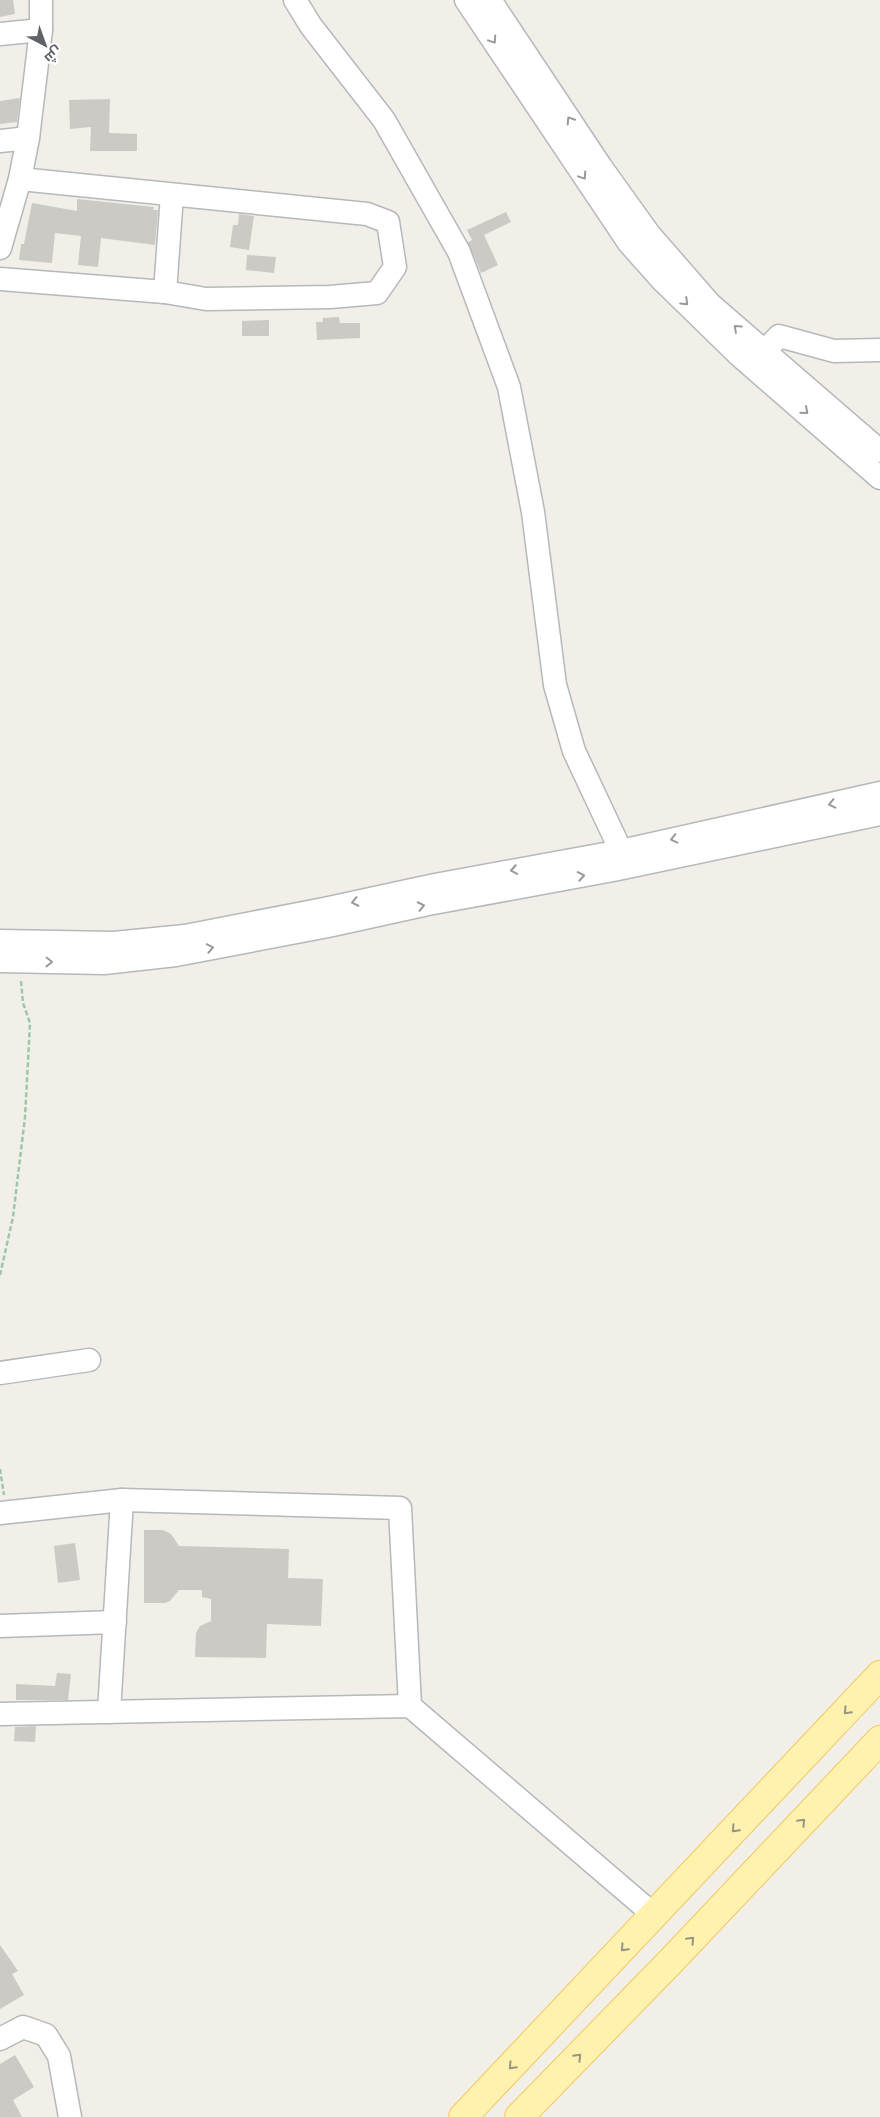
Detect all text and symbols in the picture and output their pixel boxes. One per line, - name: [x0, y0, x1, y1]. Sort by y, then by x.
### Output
- north arrow: [20, 20, 70, 70]
- one-way arrow: [487, 35, 496, 44]
- text: ش: [41, 42, 66, 68]
- one-way arrow: [566, 116, 576, 125]
- one-way arrow: [577, 170, 586, 180]
- one-way arrow: [679, 296, 688, 305]
- one-way arrow: [733, 325, 742, 334]
- one-way arrow: [799, 406, 808, 415]
- one-way arrow: [828, 798, 837, 808]
- one-way arrow: [669, 833, 678, 844]
- one-way arrow: [510, 865, 519, 875]
- one-way arrow: [576, 872, 585, 882]
- one-way arrow: [351, 896, 360, 907]
- one-way arrow: [416, 901, 425, 911]
- one-way arrow: [206, 944, 215, 954]
- one-way arrow: [45, 957, 53, 967]
- one-way arrow: [844, 1705, 853, 1714]
- one-way arrow: [796, 1819, 805, 1828]
- one-way arrow: [732, 1824, 741, 1833]
- one-way arrow: [685, 1937, 694, 1946]
- one-way arrow: [621, 1942, 630, 1951]
- one-way arrow: [572, 2054, 581, 2063]
- one-way arrow: [509, 2060, 518, 2069]

